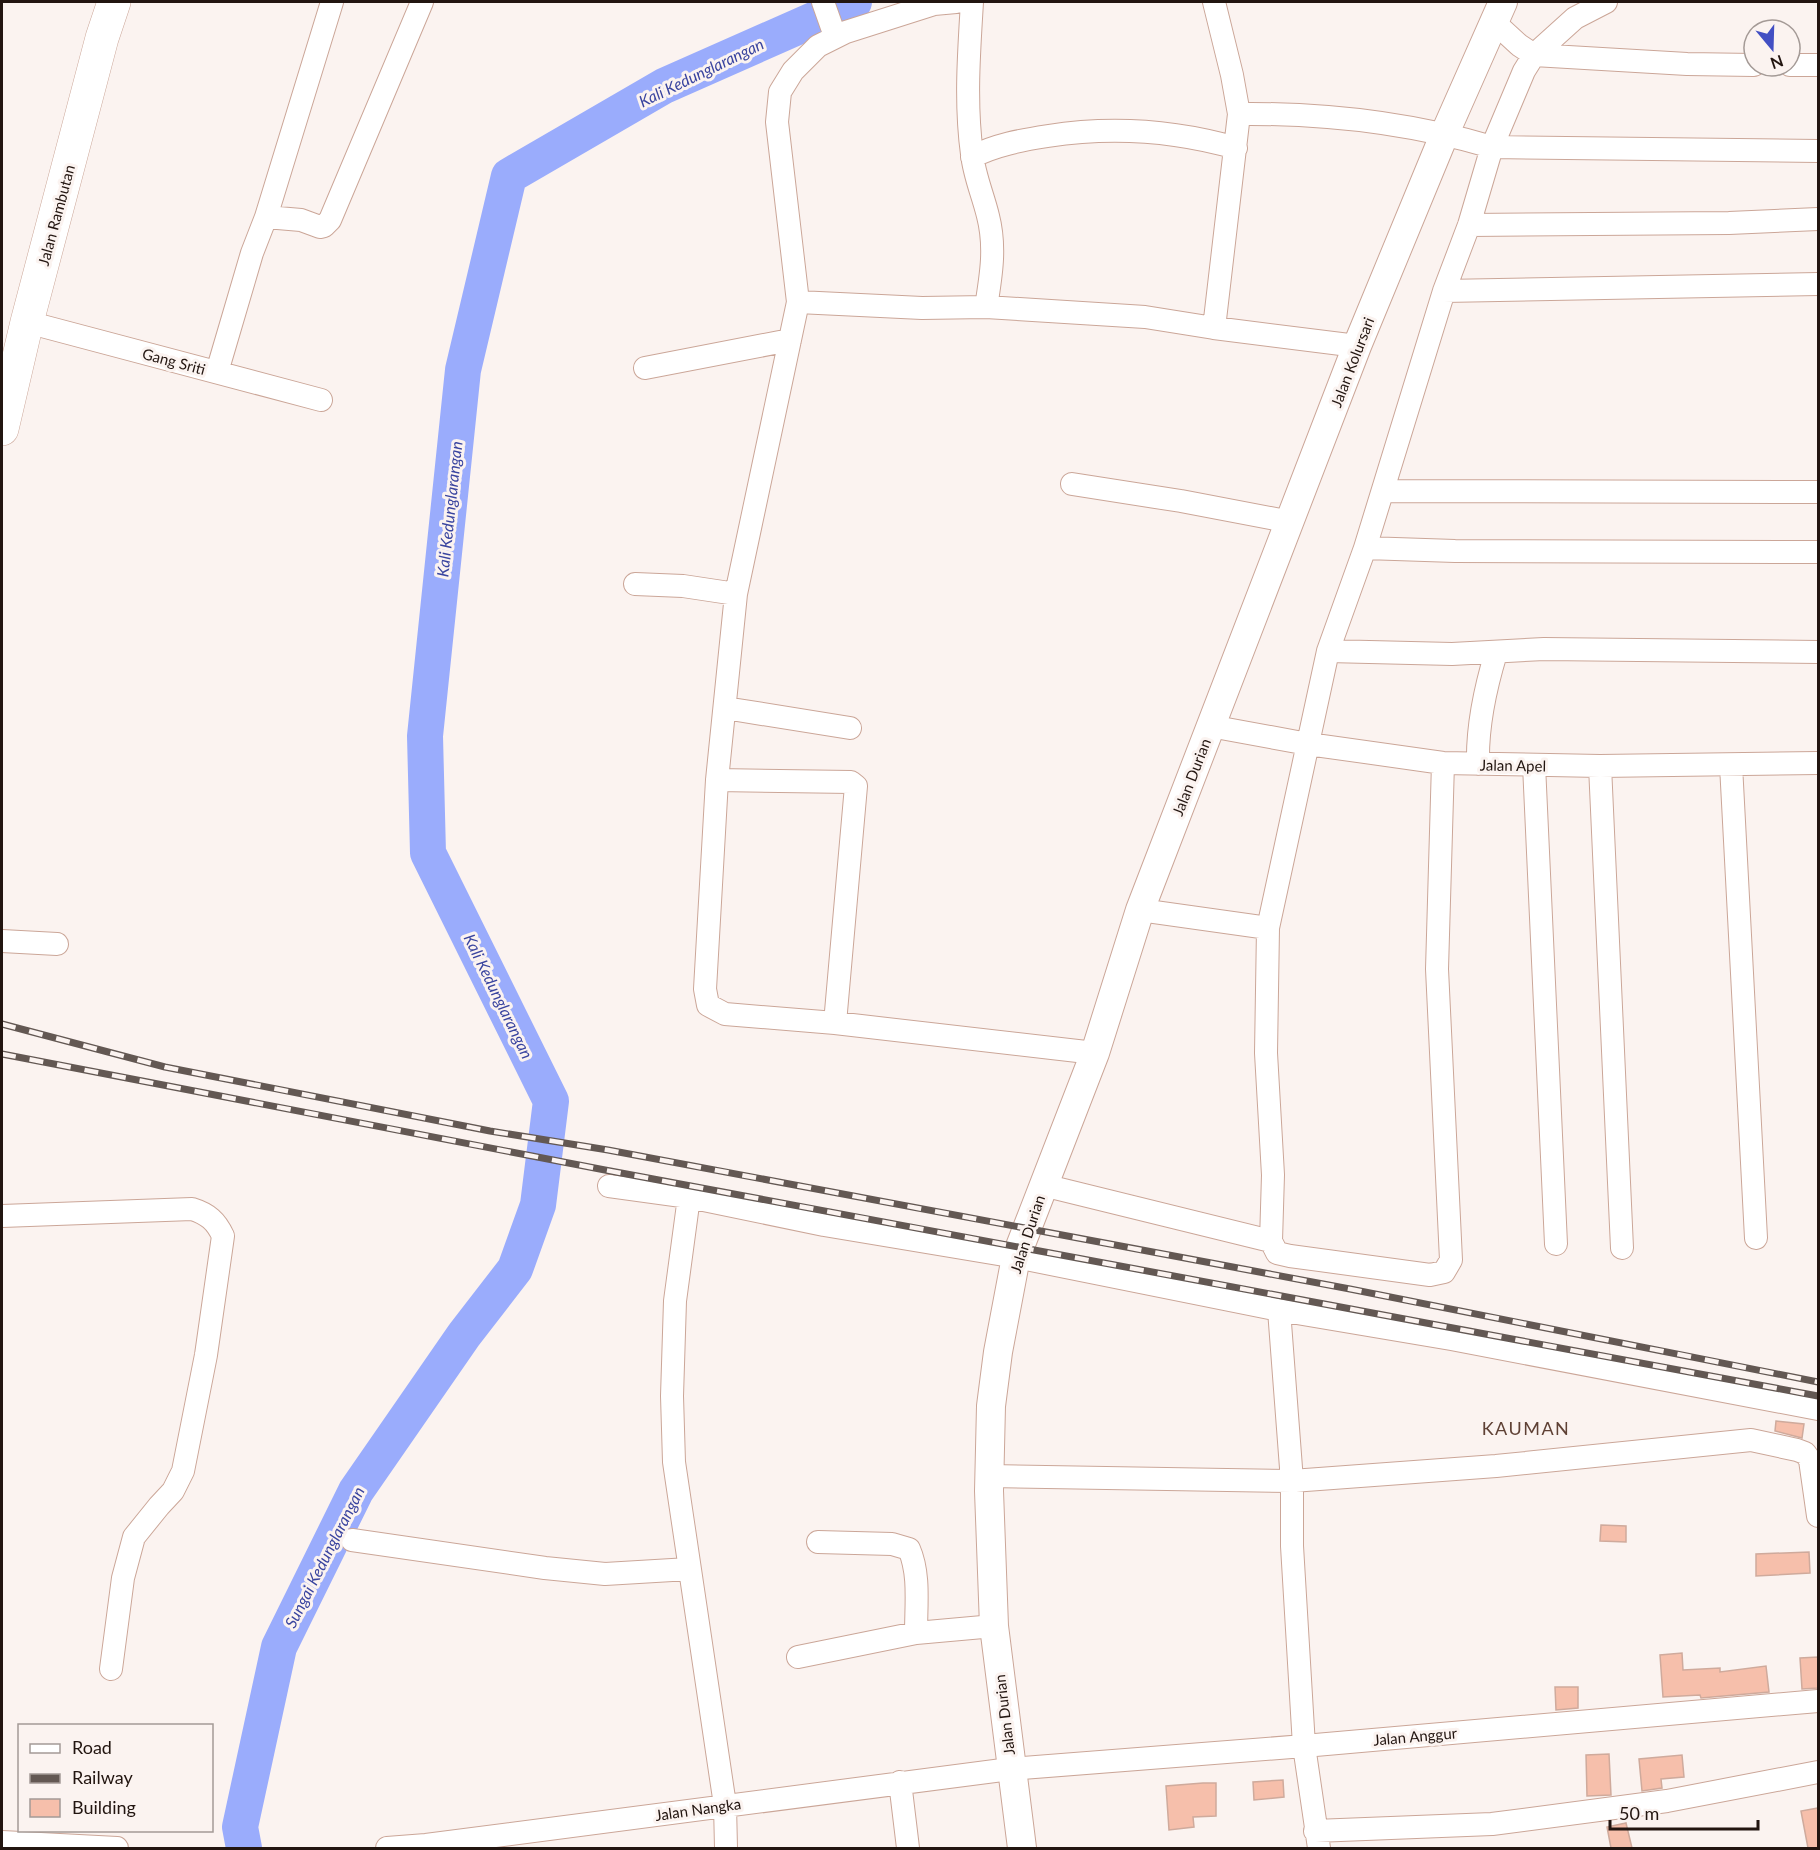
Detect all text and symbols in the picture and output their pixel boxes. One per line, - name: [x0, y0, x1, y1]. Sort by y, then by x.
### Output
- north arrow: [1742, 18, 1802, 78]
- water label: Kali Kedunglarangan: [636, 34, 766, 110]
- text: N: [1768, 52, 1786, 74]
- street label: Jalan Rambutan: [34, 163, 78, 267]
- street label: Jalan Kolursari: [1327, 314, 1377, 410]
- street label: Gang Sriti: [140, 344, 208, 378]
- water label: Kali Kedunglarangan: [432, 440, 466, 578]
- street label: Jalan Durian: [1168, 736, 1214, 818]
- street label: Jalan Apel: [1480, 755, 1546, 775]
- water label: Kali Kedunglarangan: [461, 931, 537, 1061]
- street label: Jalan Durian: [1006, 1193, 1048, 1275]
- district label: KAUMAN: [1482, 1417, 1570, 1439]
- water label: Sungai Kedunglarangan: [280, 1483, 368, 1631]
- street label: Jalan Durian: [990, 1674, 1018, 1756]
- street label: Jalan Anggur: [1372, 1723, 1458, 1749]
- legend: [18, 1724, 213, 1832]
- text: Road: [72, 1736, 112, 1758]
- text: Railway: [72, 1766, 133, 1788]
- scale bar: [1610, 1793, 1758, 1831]
- street label: Jalan Nangka: [654, 1794, 742, 1824]
- text: Building: [72, 1796, 136, 1818]
- text: 50 m: [1619, 1802, 1659, 1824]

